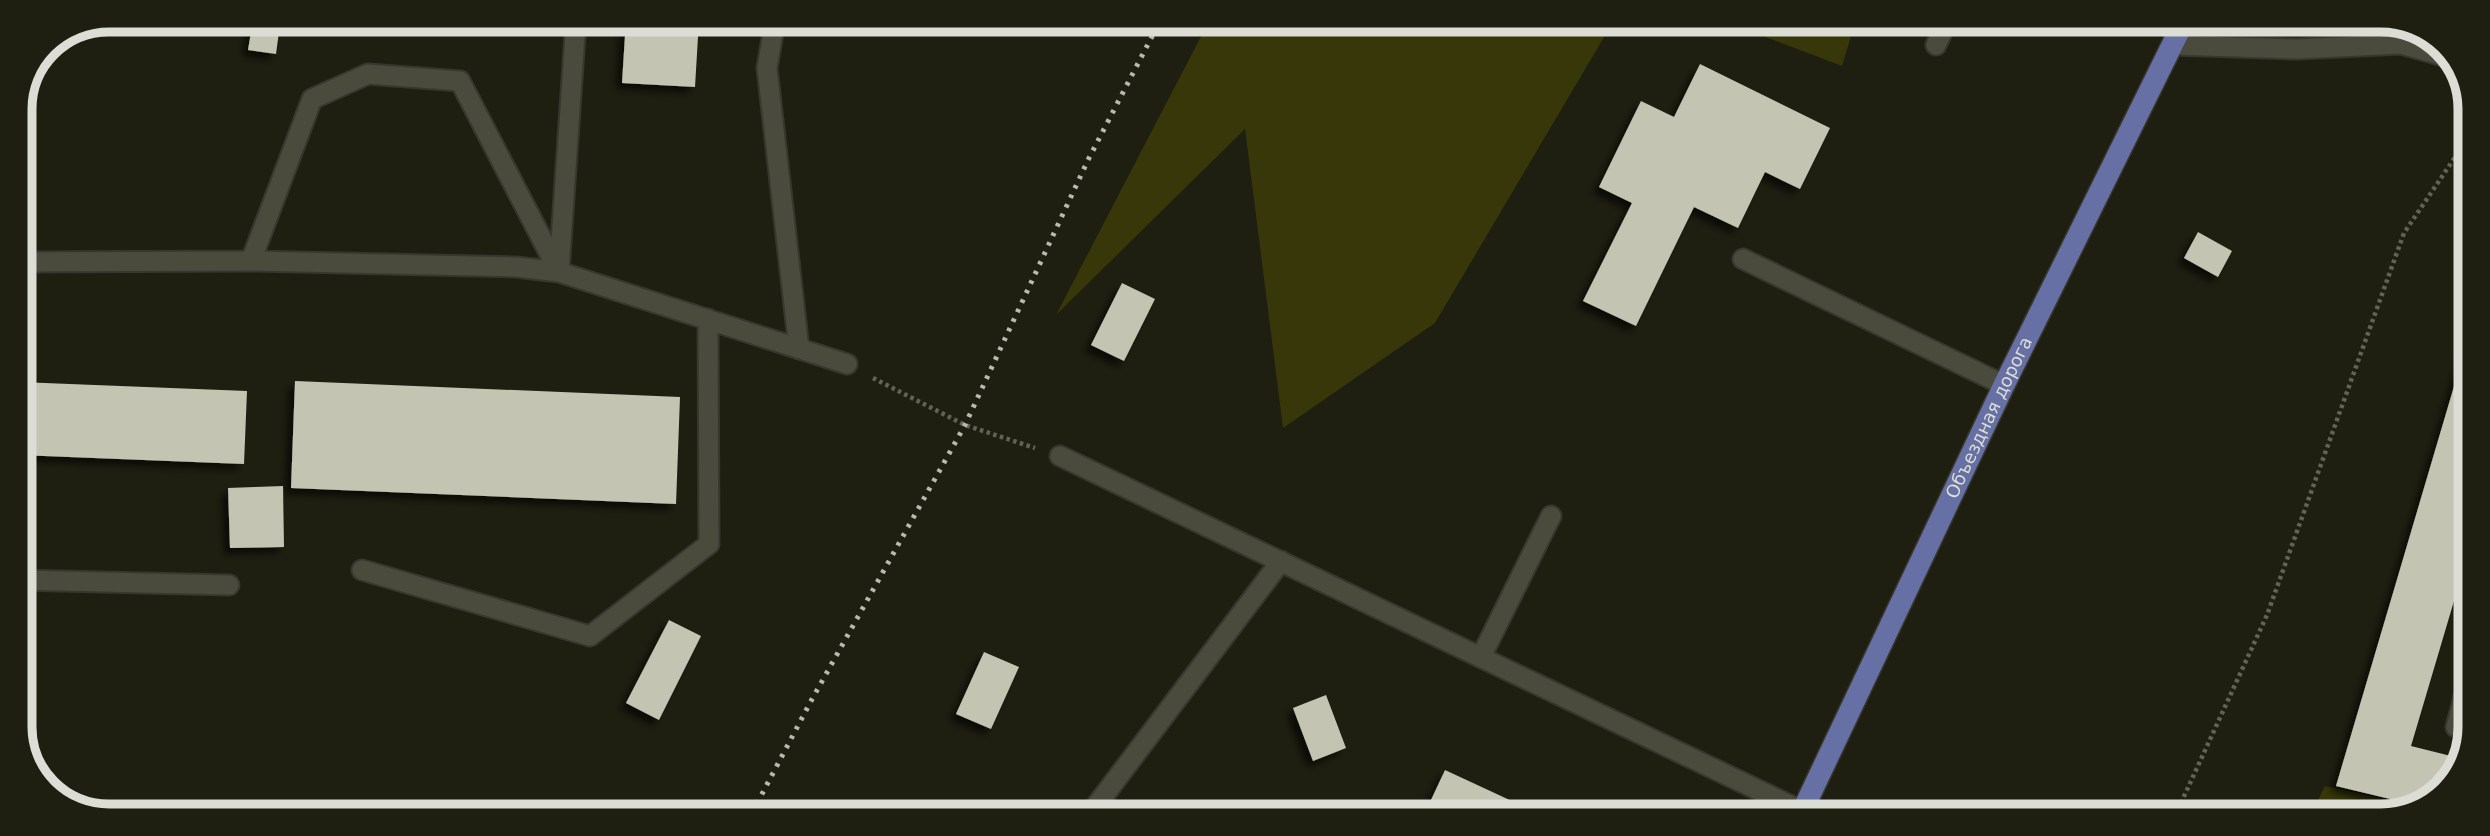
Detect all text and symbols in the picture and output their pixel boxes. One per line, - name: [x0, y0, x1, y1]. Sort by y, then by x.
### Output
- street label: Объездная дорога: [1941, 333, 2036, 502]

